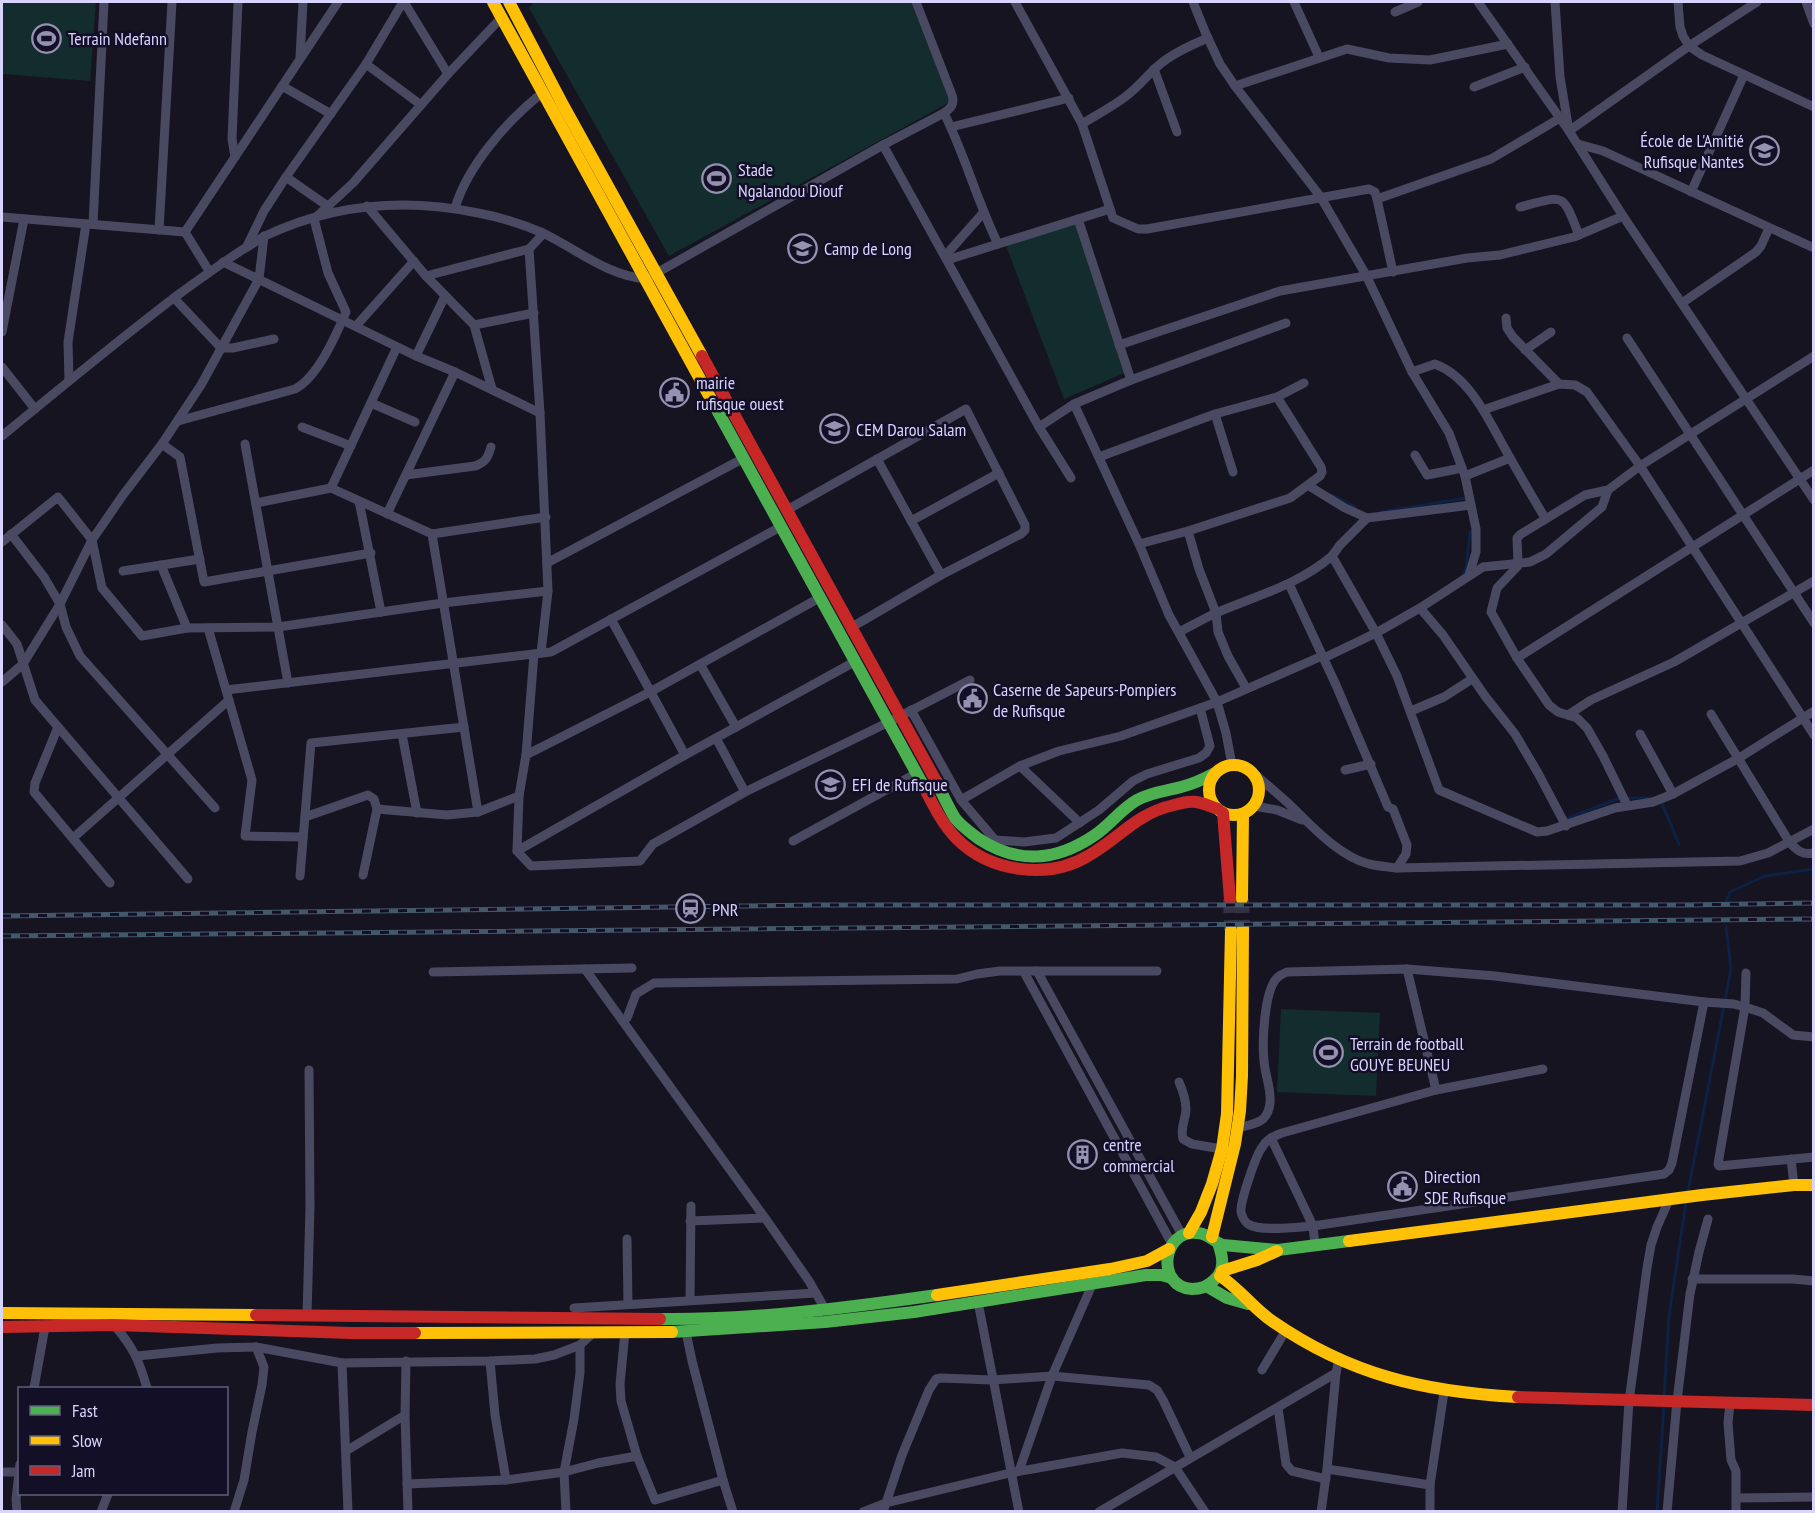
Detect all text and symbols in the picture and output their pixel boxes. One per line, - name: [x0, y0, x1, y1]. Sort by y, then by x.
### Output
- sports icon: Terrain Ndefann: [31, 22, 63, 54]
- place label: Terrain Ndefann: [68, 27, 167, 50]
- place label: École de L'Amitié Rufisque Nantes: [1640, 129, 1744, 173]
- school or university icon: École de L'Amitié Rufisque Nantes: [1749, 134, 1781, 166]
- place label: Stade Ngalandou Diouf: [738, 158, 844, 202]
- sports icon: Stade Ngalandou Diouf: [701, 163, 733, 195]
- school or university icon: Camp de Long: [787, 232, 819, 264]
- place label: Camp de Long: [824, 237, 912, 260]
- place label: mairie rufisque ouest: [696, 371, 784, 415]
- public building icon: mairie rufisque ouest: [659, 376, 691, 408]
- school or university icon: CEM Darou Salam: [819, 413, 851, 445]
- place label: CEM Darou Salam: [856, 418, 966, 441]
- place label: Caserne de Sapeurs-Pompiers de Rufisque: [993, 678, 1176, 722]
- public building icon: Caserne de Sapeurs-Pompiers de Rufisque: [956, 683, 988, 715]
- school or university icon: EFI de Rufisque: [815, 768, 847, 800]
- place label: EFI de Rufisque: [852, 773, 948, 796]
- station icon: PNR: [675, 893, 707, 925]
- place label: PNR: [712, 898, 739, 921]
- place label: Terrain de football GOUYE BEUNEU: [1350, 1032, 1465, 1076]
- sports icon: Terrain de football GOUYE BEUNEU: [1313, 1037, 1345, 1069]
- place label: centre commercial: [1103, 1133, 1175, 1177]
- building icon: centre commercial: [1066, 1138, 1098, 1170]
- place label: Direction SDE Rufisque: [1424, 1165, 1506, 1209]
- public building icon: Direction SDE Rufisque: [1387, 1170, 1419, 1202]
- legend: [18, 1387, 228, 1495]
- text: Fast: [72, 1399, 98, 1422]
- text: Slow: [72, 1429, 103, 1452]
- text: Jam: [71, 1459, 95, 1482]

